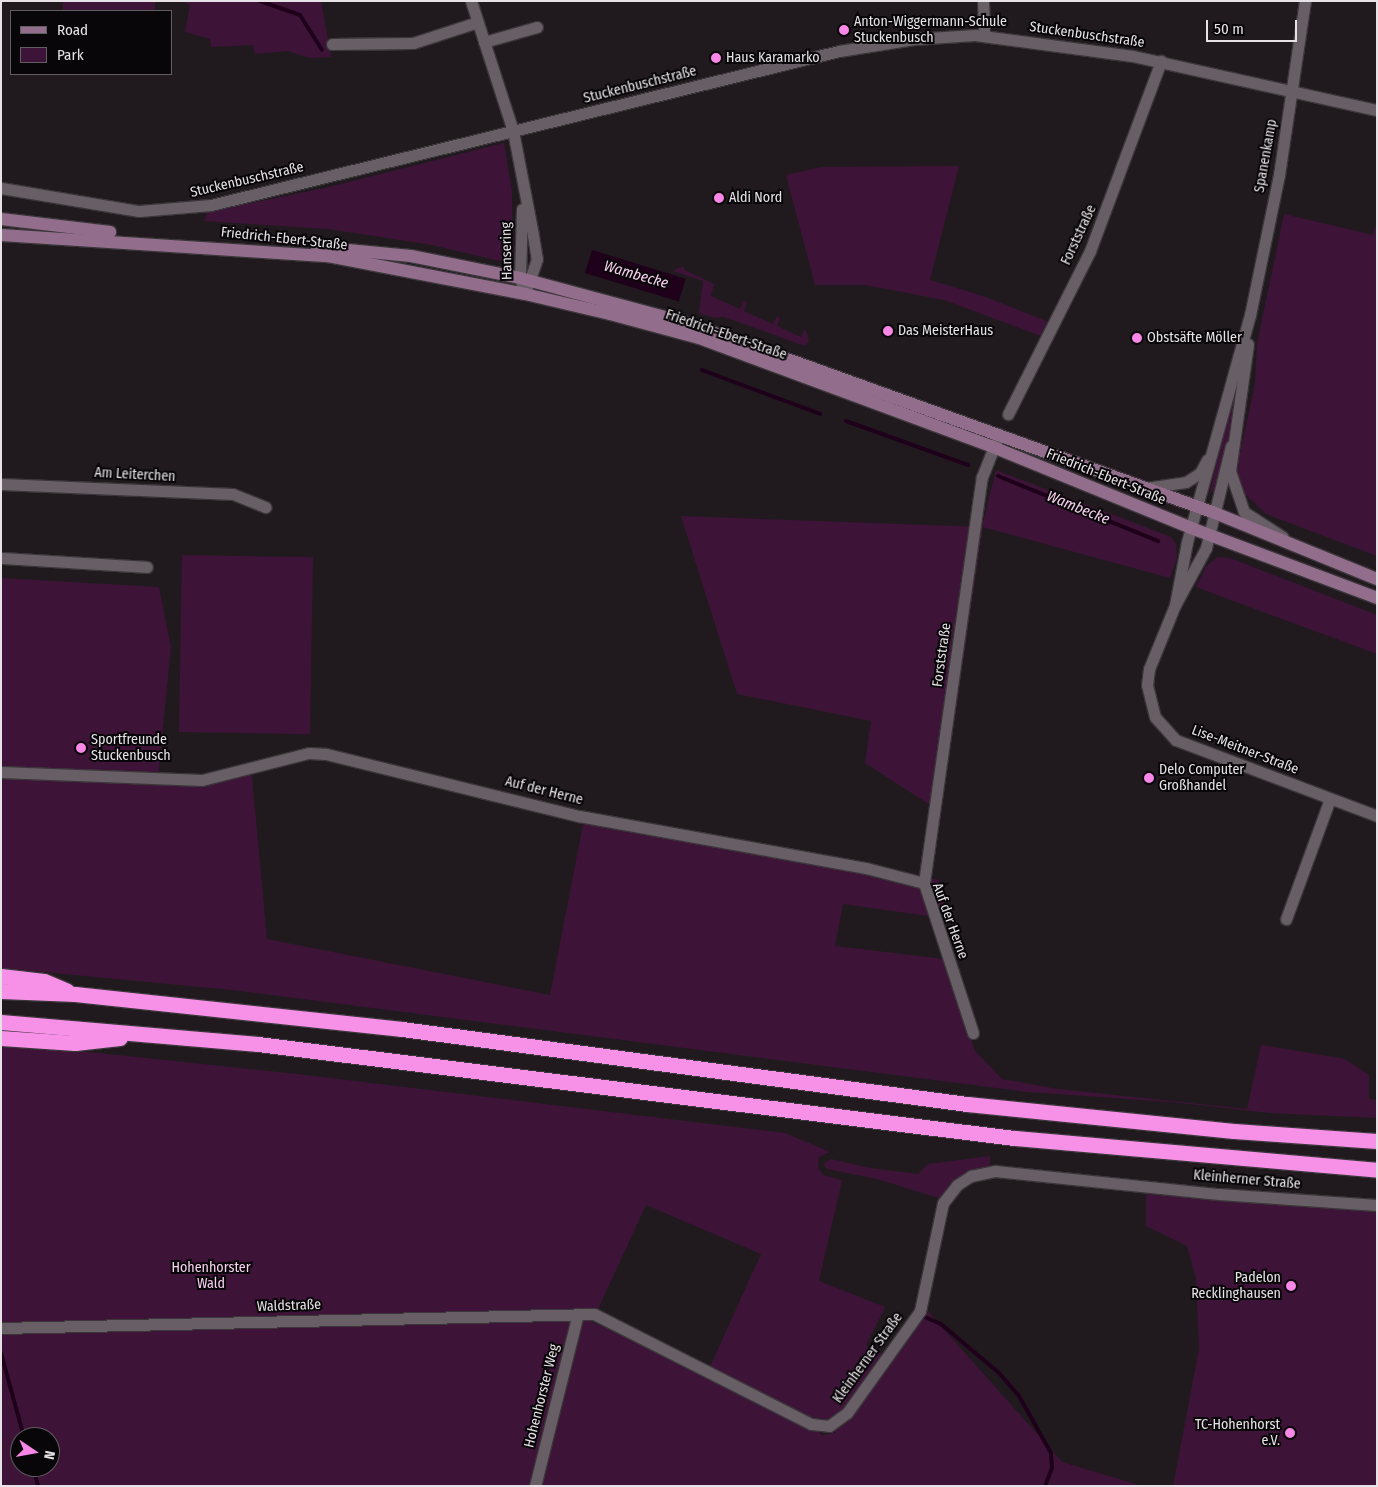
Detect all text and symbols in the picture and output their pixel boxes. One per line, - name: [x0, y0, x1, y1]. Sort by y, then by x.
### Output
- legend: [10, 10, 172, 75]
- scale bar: [1208, 10, 1299, 42]
- place label: Anton-Wiggermann-Schule Stuckenbusch: [854, 14, 1007, 46]
- street label: Stuckenbuschstraße: [1028, 19, 1146, 51]
- text: 50 m: [1214, 20, 1244, 38]
- text: Road: [57, 21, 88, 39]
- marker: Anton-Wiggermann-Schule Stuckenbusch: [838, 24, 850, 36]
- text: Park: [57, 46, 84, 64]
- place label: Haus Karamarko: [726, 50, 820, 66]
- marker: Haus Karamarko: [710, 52, 722, 64]
- street label: Stuckenbuschstraße: [582, 63, 698, 107]
- street label: Spanenkamp: [1251, 118, 1281, 194]
- street label: Stuckenbuschstraße: [189, 159, 305, 201]
- place label: Aldi Nord: [729, 190, 782, 206]
- marker: Aldi Nord: [713, 192, 725, 204]
- street label: Forststraße: [1058, 202, 1100, 268]
- street label: Hansering: [498, 222, 516, 280]
- street label: Friedrich-Ebert-Straße: [220, 224, 348, 254]
- water label: Wambecke: [602, 257, 670, 293]
- street label: Friedrich-Ebert-Straße: [663, 306, 789, 364]
- place label: Das MeisterHaus: [898, 323, 993, 339]
- marker: Das MeisterHaus: [882, 325, 894, 337]
- place label: Obstsäfte Möller: [1147, 330, 1242, 346]
- marker: Obstsäfte Möller: [1131, 332, 1143, 344]
- street label: Friedrich-Ebert-Straße: [1044, 445, 1168, 509]
- street label: Am Leiterchen: [94, 464, 176, 486]
- water label: Wambecke: [1044, 487, 1112, 529]
- street label: Forststraße: [929, 622, 955, 688]
- street label: Lise-Meitner-Straße: [1189, 722, 1301, 778]
- place label: Sportfreunde Stuckenbusch: [91, 732, 171, 764]
- marker: Sportfreunde Stuckenbusch: [75, 742, 87, 754]
- place label: Delo Computer Großhandel: [1159, 762, 1244, 794]
- marker: Delo Computer Großhandel: [1143, 772, 1155, 784]
- street label: Auf der Herne: [503, 773, 585, 809]
- street label: Auf der Herne: [929, 881, 971, 961]
- street label: Kleinherner Straße: [1193, 1167, 1301, 1193]
- park label: Hohenhorster Wald: [171, 1260, 251, 1292]
- place label: Padelon Recklinghausen: [1191, 1270, 1281, 1302]
- marker: Padelon Recklinghausen: [1285, 1280, 1297, 1292]
- street label: Waldstraße: [257, 1296, 321, 1316]
- street label: Kleinherner Straße: [830, 1309, 906, 1407]
- street label: Hohenhorster Weg: [521, 1342, 563, 1450]
- place label: TC-Hohenhorst e.V.: [1195, 1417, 1280, 1450]
- north arrow: [10, 1427, 60, 1477]
- marker: TC-Hohenhorst e.V.: [1284, 1427, 1296, 1439]
- text: N: [40, 1449, 58, 1461]

